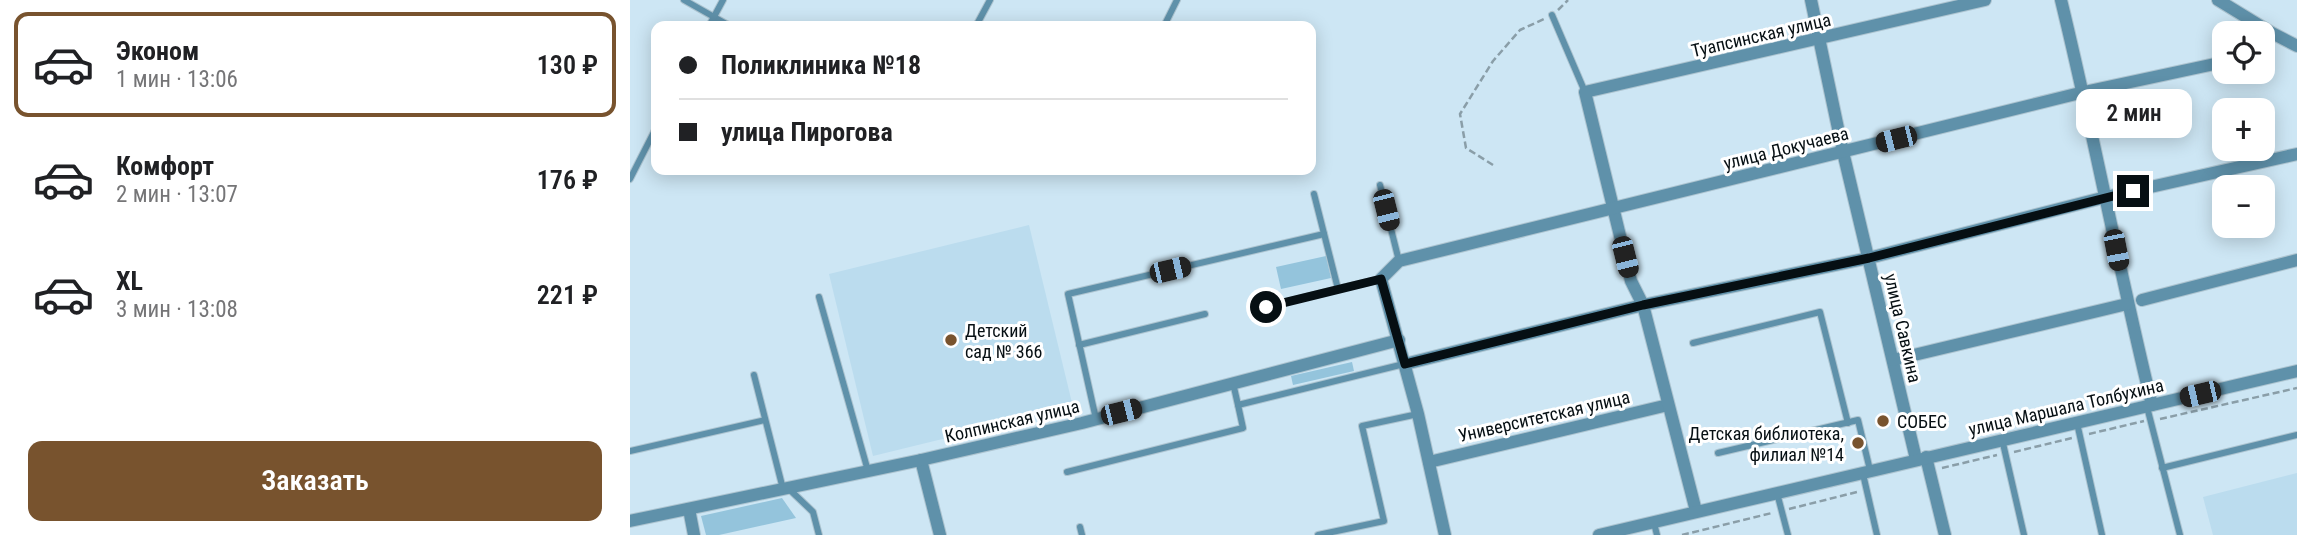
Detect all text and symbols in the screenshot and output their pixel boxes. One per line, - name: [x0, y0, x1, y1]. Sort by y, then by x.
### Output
- street label: Туапсинская улица: [1689, 9, 1833, 61]
- map controls: [2212, 21, 2275, 238]
- button: locate: [2212, 21, 2275, 84]
- icon: car: [32, 33, 95, 96]
- text: Эконом: [116, 36, 199, 66]
- text: 130 ₽: [537, 50, 598, 80]
- text: Поликлиника №18: [721, 50, 921, 80]
- text: 1 мин · 13:06: [116, 66, 238, 93]
- callout: 2 мин: [2075, 90, 2191, 138]
- button: +: [2212, 98, 2275, 161]
- text: 2 мин: [2106, 100, 2162, 127]
- text: улица Пирогова: [721, 117, 893, 147]
- street label: улица Докучаева: [1721, 122, 1851, 174]
- car: [1874, 124, 1919, 154]
- icon: car: [32, 148, 95, 211]
- text: Комфорт: [116, 151, 214, 181]
- text: 176 ₽: [537, 165, 598, 195]
- route end: [2117, 175, 2149, 207]
- button: −: [2212, 175, 2275, 238]
- text: 2 мин · 13:07: [116, 181, 238, 208]
- car: [1371, 187, 1402, 233]
- car: [2102, 227, 2131, 273]
- car: [1610, 234, 1641, 280]
- car: [1148, 255, 1193, 285]
- icon: car: [32, 263, 95, 326]
- text: XL: [116, 266, 143, 296]
- street label: улица Савкина: [1880, 271, 1926, 385]
- text: 221 ₽: [537, 280, 598, 310]
- route start: [1250, 291, 1282, 323]
- text: 3 мин · 13:08: [116, 296, 238, 323]
- place label: Детский сад № 366: [965, 320, 1042, 362]
- marker: Детский сад № 366: [943, 332, 959, 348]
- street label: улица Маршала Толбухина: [1967, 374, 2165, 440]
- car: [2178, 379, 2223, 409]
- street label: Университетская улица: [1456, 386, 1632, 446]
- street label: Колпинская улица: [943, 395, 1081, 447]
- car: [1099, 397, 1144, 427]
- place label: СОБЕС: [1897, 411, 1947, 432]
- marker: СОБЕС: [1875, 413, 1891, 429]
- place label: Детская библиотека, филиал №14: [1689, 423, 1844, 465]
- marker: Детская библиотека, филиал №14: [1850, 435, 1866, 451]
- button: Заказать: [28, 441, 602, 521]

